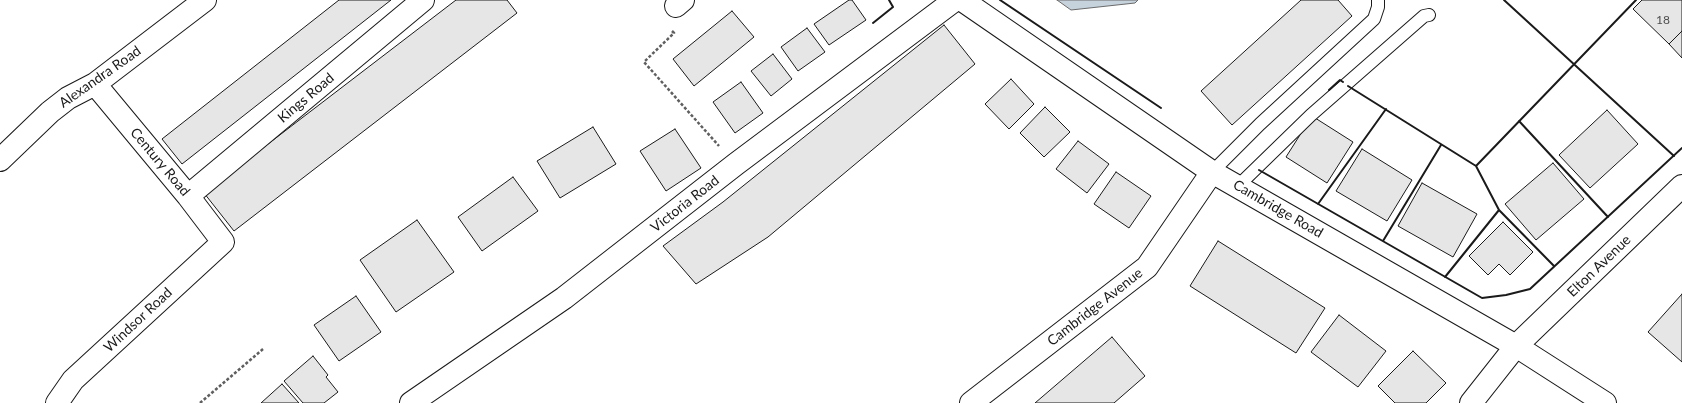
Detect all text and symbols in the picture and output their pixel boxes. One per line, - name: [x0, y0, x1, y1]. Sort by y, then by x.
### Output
- house number: 18: [1656, 13, 1670, 27]
- street label: Alexandra Road: [56, 43, 144, 111]
- street label: Kings Road: [274, 70, 338, 126]
- street label: Century Road: [127, 124, 193, 200]
- street label: Victoria Road: [647, 172, 723, 236]
- street label: Cambridge Road: [1230, 176, 1326, 242]
- street label: Elton Avenue: [1564, 231, 1634, 301]
- street label: Cambridge Avenue: [1044, 265, 1146, 349]
- street label: Windsor Road: [100, 284, 176, 356]

